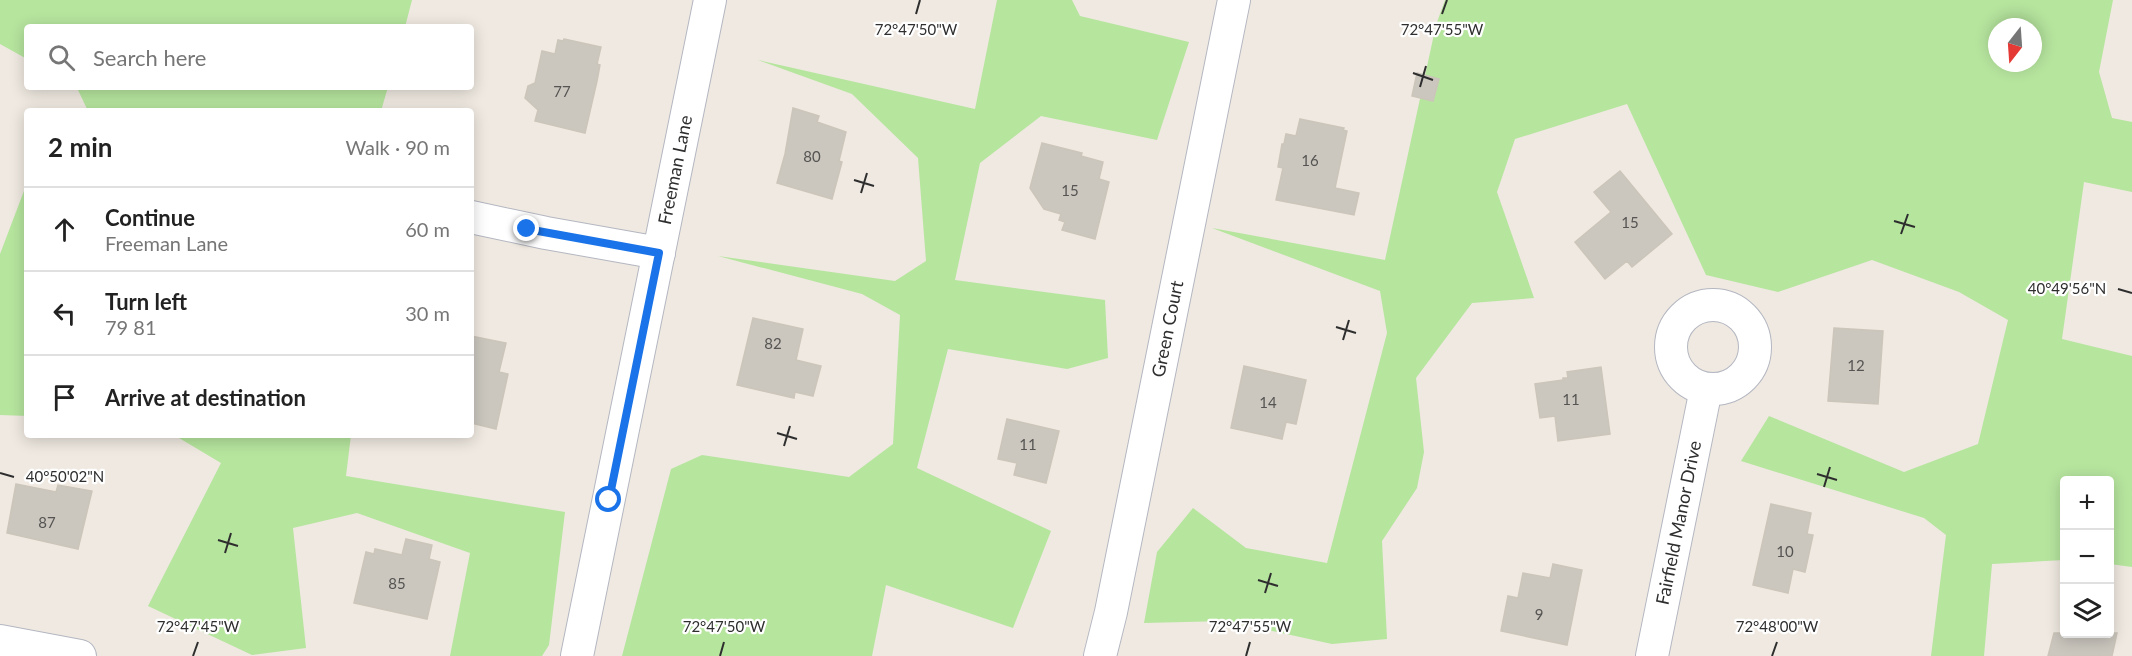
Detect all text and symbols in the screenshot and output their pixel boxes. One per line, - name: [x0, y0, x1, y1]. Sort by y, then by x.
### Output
- north arrow: [1988, 18, 2042, 72]
- text: 72°47'50"W: [875, 20, 958, 38]
- text: 72°47'55"W: [1401, 20, 1484, 38]
- search box: [24, 24, 474, 90]
- icon: search: [45, 41, 78, 74]
- text: Search here: [93, 44, 206, 71]
- house number: 77: [553, 82, 571, 100]
- street label: Freeman Lane: [653, 113, 696, 226]
- text: 2 min: [48, 131, 112, 163]
- text: Walk · 90 m: [345, 135, 450, 159]
- house number: 80: [803, 147, 821, 165]
- house number: 16: [1301, 151, 1319, 169]
- house number: 15: [1061, 181, 1079, 199]
- text: Continue: [105, 204, 195, 231]
- icon: ahead: [48, 213, 81, 246]
- house number: 15: [1621, 213, 1639, 231]
- route end: [513, 215, 539, 241]
- text: 60 m: [405, 217, 450, 241]
- text: Freeman Lane: [105, 231, 228, 255]
- street label: Green Court: [1146, 278, 1187, 379]
- text: 40°49'56"N: [2028, 279, 2106, 297]
- text: Turn left: [105, 288, 187, 315]
- icon: left: [48, 297, 81, 330]
- text: 30 m: [405, 301, 450, 325]
- text: 79 81: [105, 315, 157, 339]
- house number: 82: [764, 334, 782, 352]
- house number: 12: [1847, 356, 1865, 374]
- icon: arrive: [48, 381, 81, 414]
- text: Arrive at destination: [105, 384, 306, 411]
- house number: 11: [1562, 390, 1580, 408]
- house number: 14: [1259, 393, 1277, 411]
- house number: 11: [1019, 435, 1037, 453]
- street label: Fairfield Manor Drive: [1651, 438, 1705, 607]
- text: 40°50'02"N: [26, 467, 104, 485]
- map controls: [2060, 476, 2114, 638]
- button: +: [2060, 476, 2114, 530]
- route start: [595, 486, 621, 512]
- house number: 87: [38, 513, 56, 531]
- button: −: [2060, 530, 2114, 584]
- house number: 10: [1776, 542, 1794, 560]
- house number: 85: [388, 574, 406, 592]
- button: layers: [2060, 584, 2114, 638]
- house number: 9: [1535, 605, 1543, 623]
- text: 72°47'45"W: [157, 617, 240, 635]
- text: 72°47'50"W: [683, 617, 766, 635]
- text: 72°47'55"W: [1209, 617, 1292, 635]
- text: 72°48'00"W: [1736, 617, 1819, 635]

